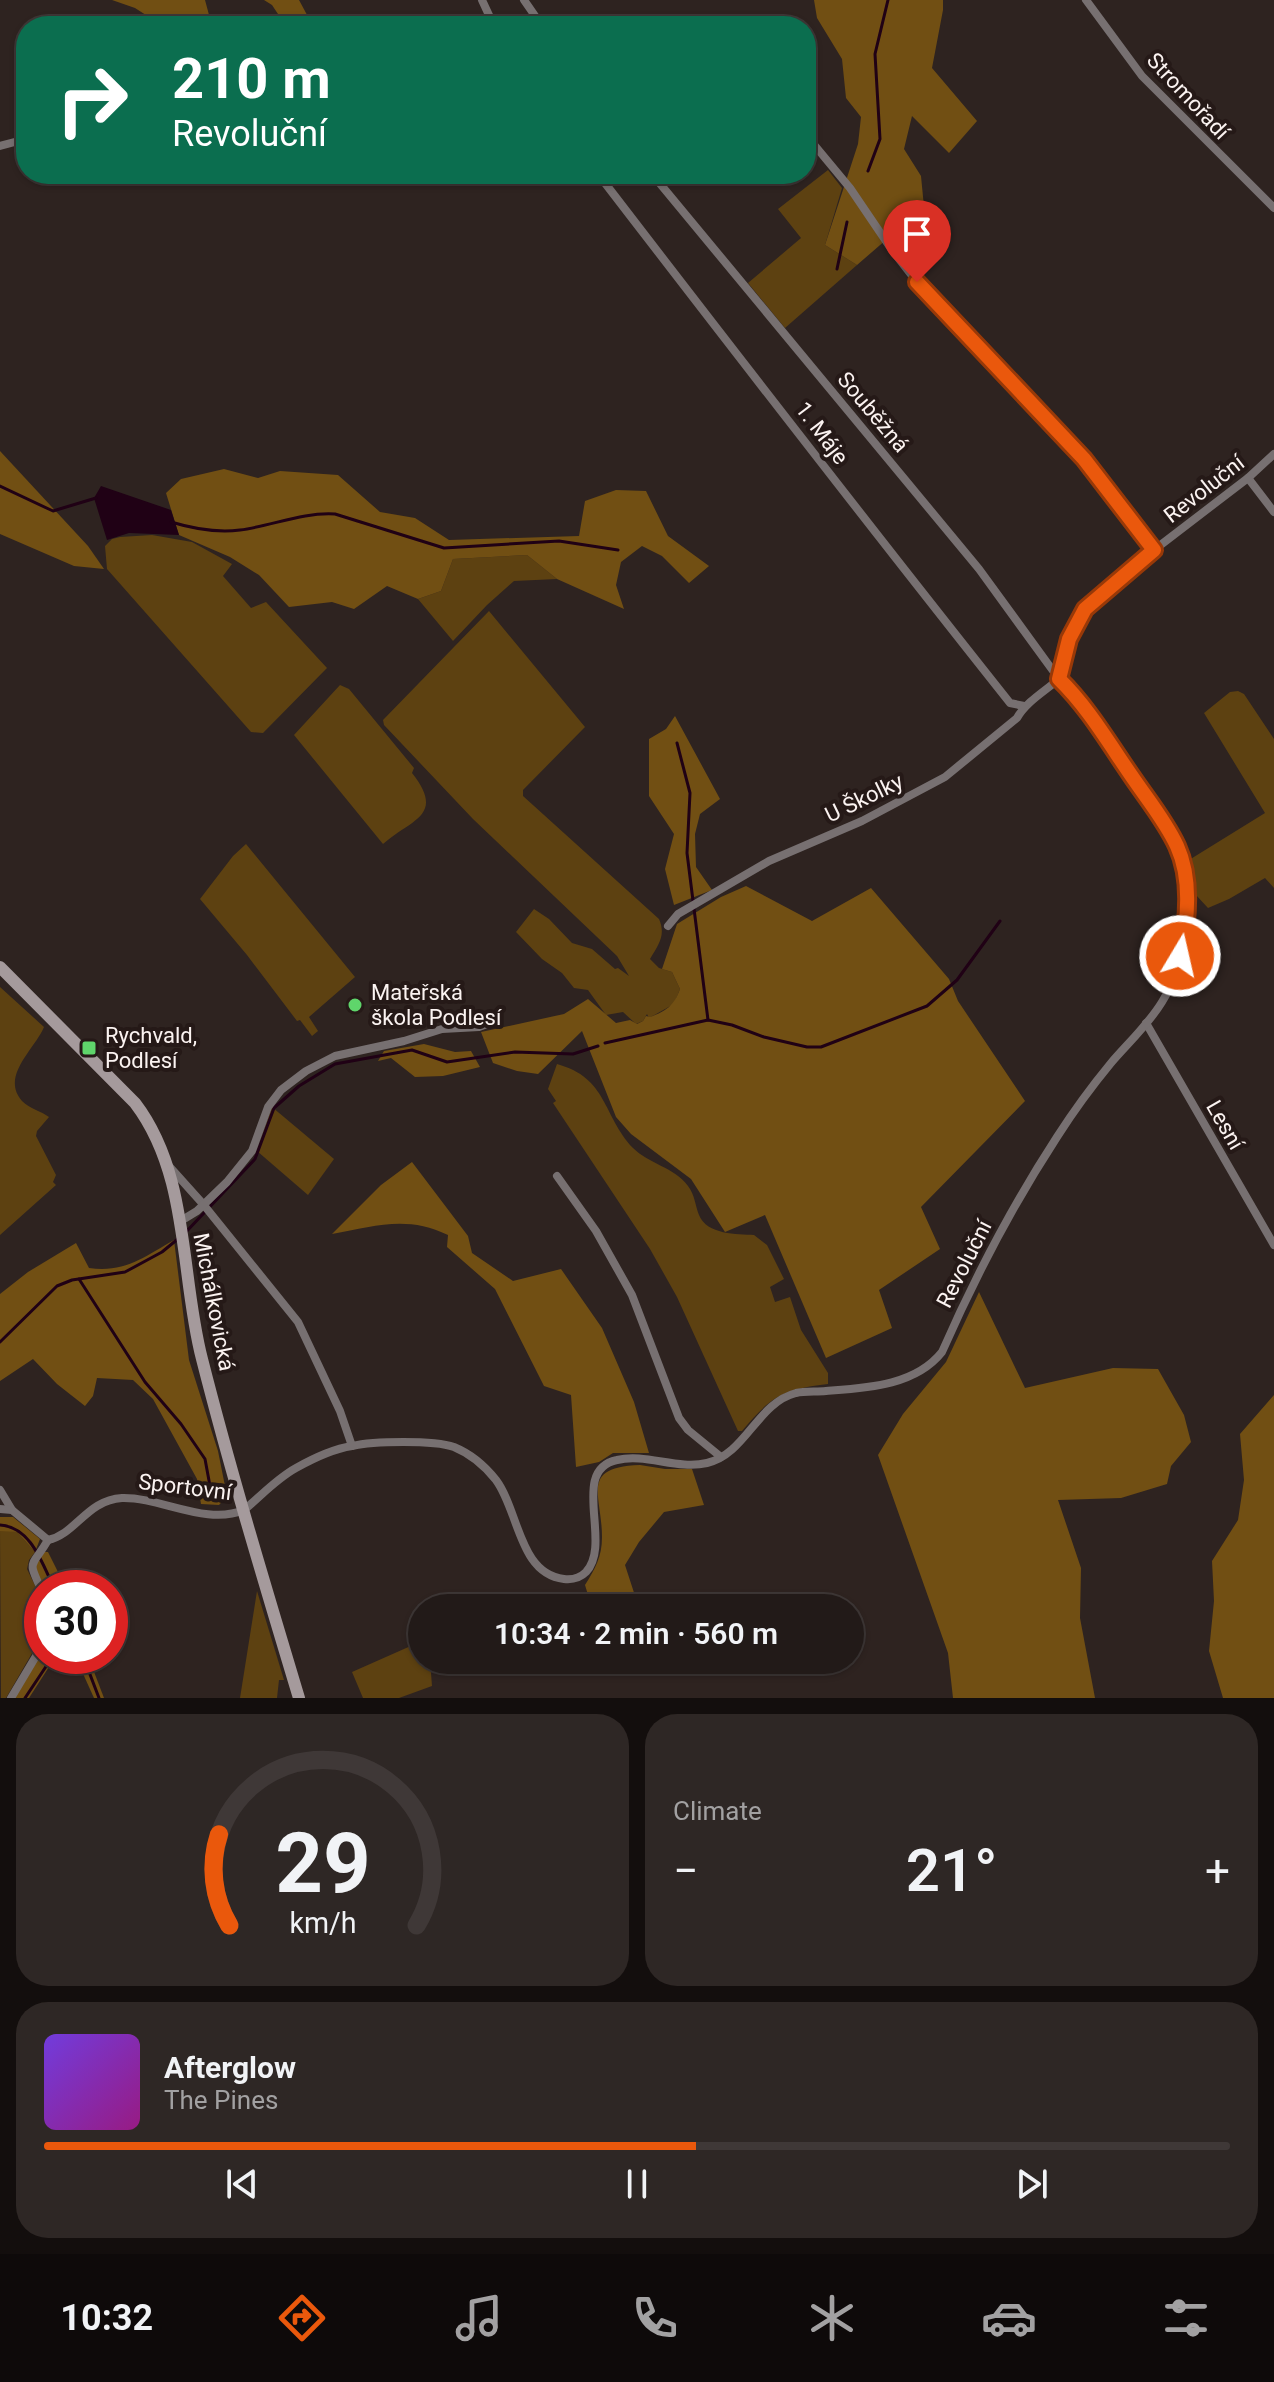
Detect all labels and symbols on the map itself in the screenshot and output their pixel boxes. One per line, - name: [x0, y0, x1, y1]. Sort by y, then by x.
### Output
- street label: Stromořadí: [1142, 48, 1235, 145]
- pin: [883, 200, 951, 282]
- street label: Souběžná: [832, 367, 914, 457]
- street label: 1. Máje: [790, 397, 854, 469]
- street label: Revoluční: [1159, 449, 1250, 528]
- street label: U Školky: [821, 767, 907, 828]
- position arrow: [1138, 914, 1222, 998]
- place label: Mateřská škola Podlesí: [371, 980, 503, 1030]
- marker: Mateřská škola Podlesí: [346, 996, 364, 1014]
- place label: Rychvald, Podlesí: [105, 1023, 197, 1073]
- marker: Rychvald, Podlesí: [80, 1039, 98, 1057]
- street label: Lesní: [1201, 1096, 1250, 1155]
- street label: Revoluční: [931, 1215, 997, 1312]
- street label: Michálkovická: [188, 1231, 240, 1373]
- street label: Sportovní: [137, 1469, 235, 1505]
- speed limit sign: 30: [24, 1570, 128, 1674]

